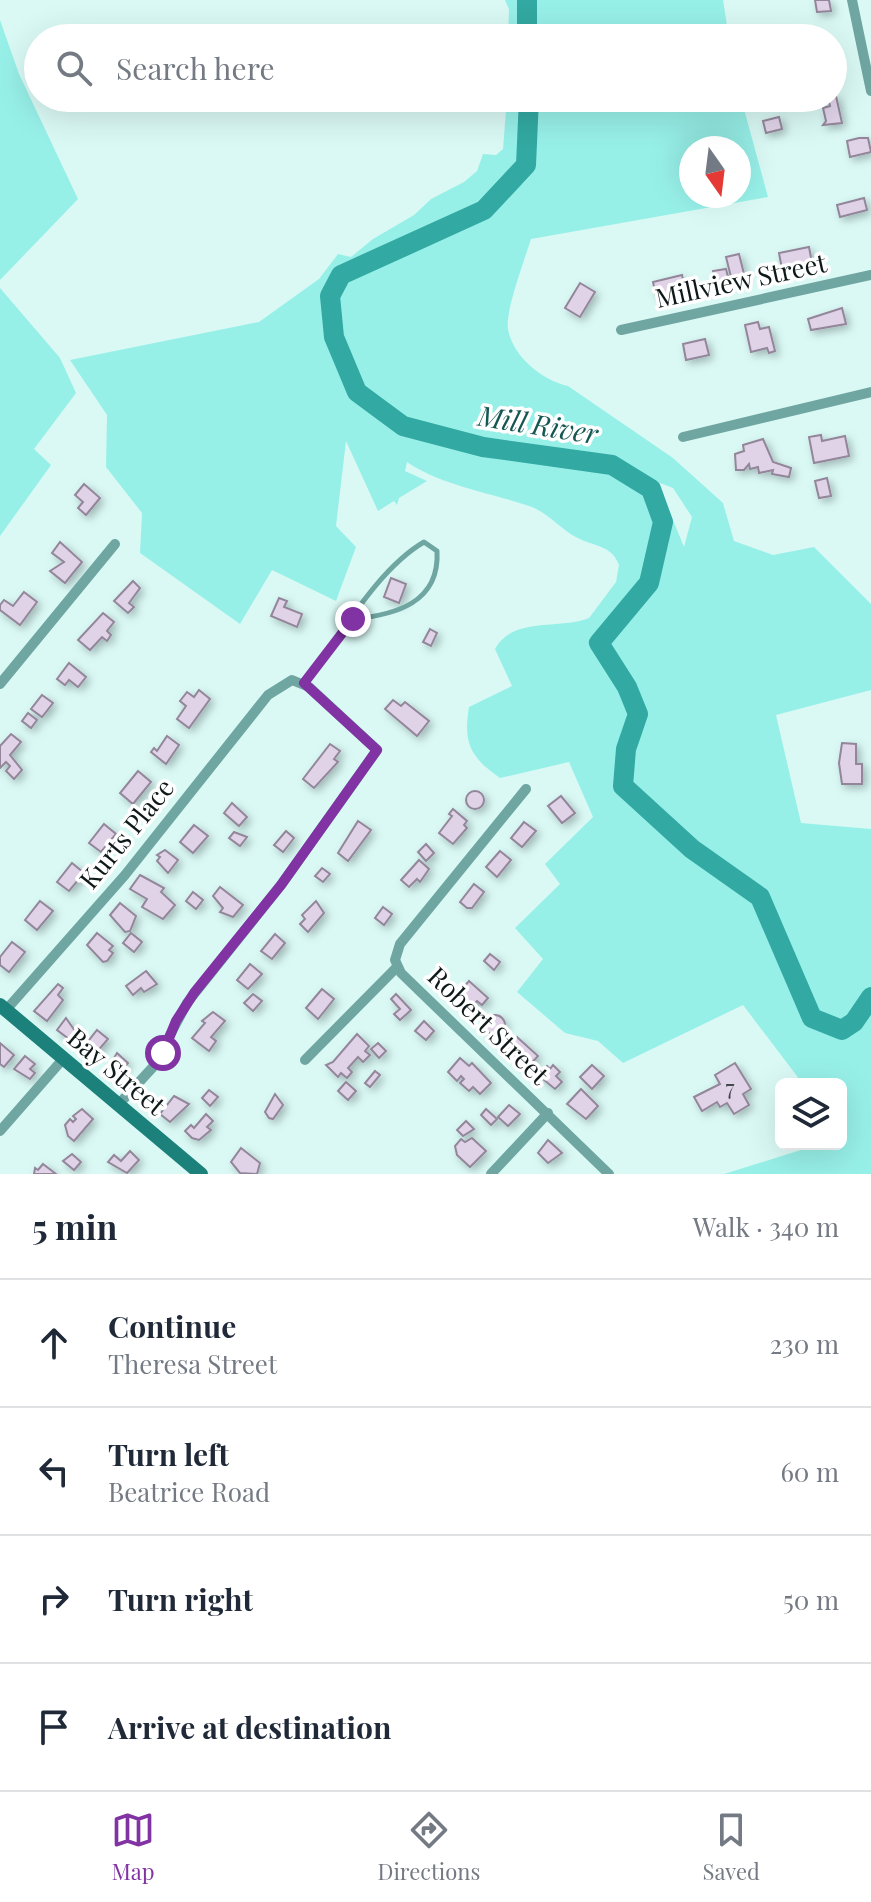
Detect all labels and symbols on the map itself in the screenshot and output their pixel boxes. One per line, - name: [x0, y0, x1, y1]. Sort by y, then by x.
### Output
- north arrow: [679, 136, 751, 208]
- street label: Millview Street: [652, 244, 830, 315]
- water label: Mill River: [475, 396, 602, 451]
- route end: [335, 601, 371, 637]
- street label: Kurts Place: [71, 771, 181, 895]
- street label: Robert Street: [421, 958, 558, 1092]
- street label: Bay Street: [61, 1020, 174, 1123]
- route start: [145, 1035, 181, 1071]
- house number: 7: [726, 1072, 735, 1102]

